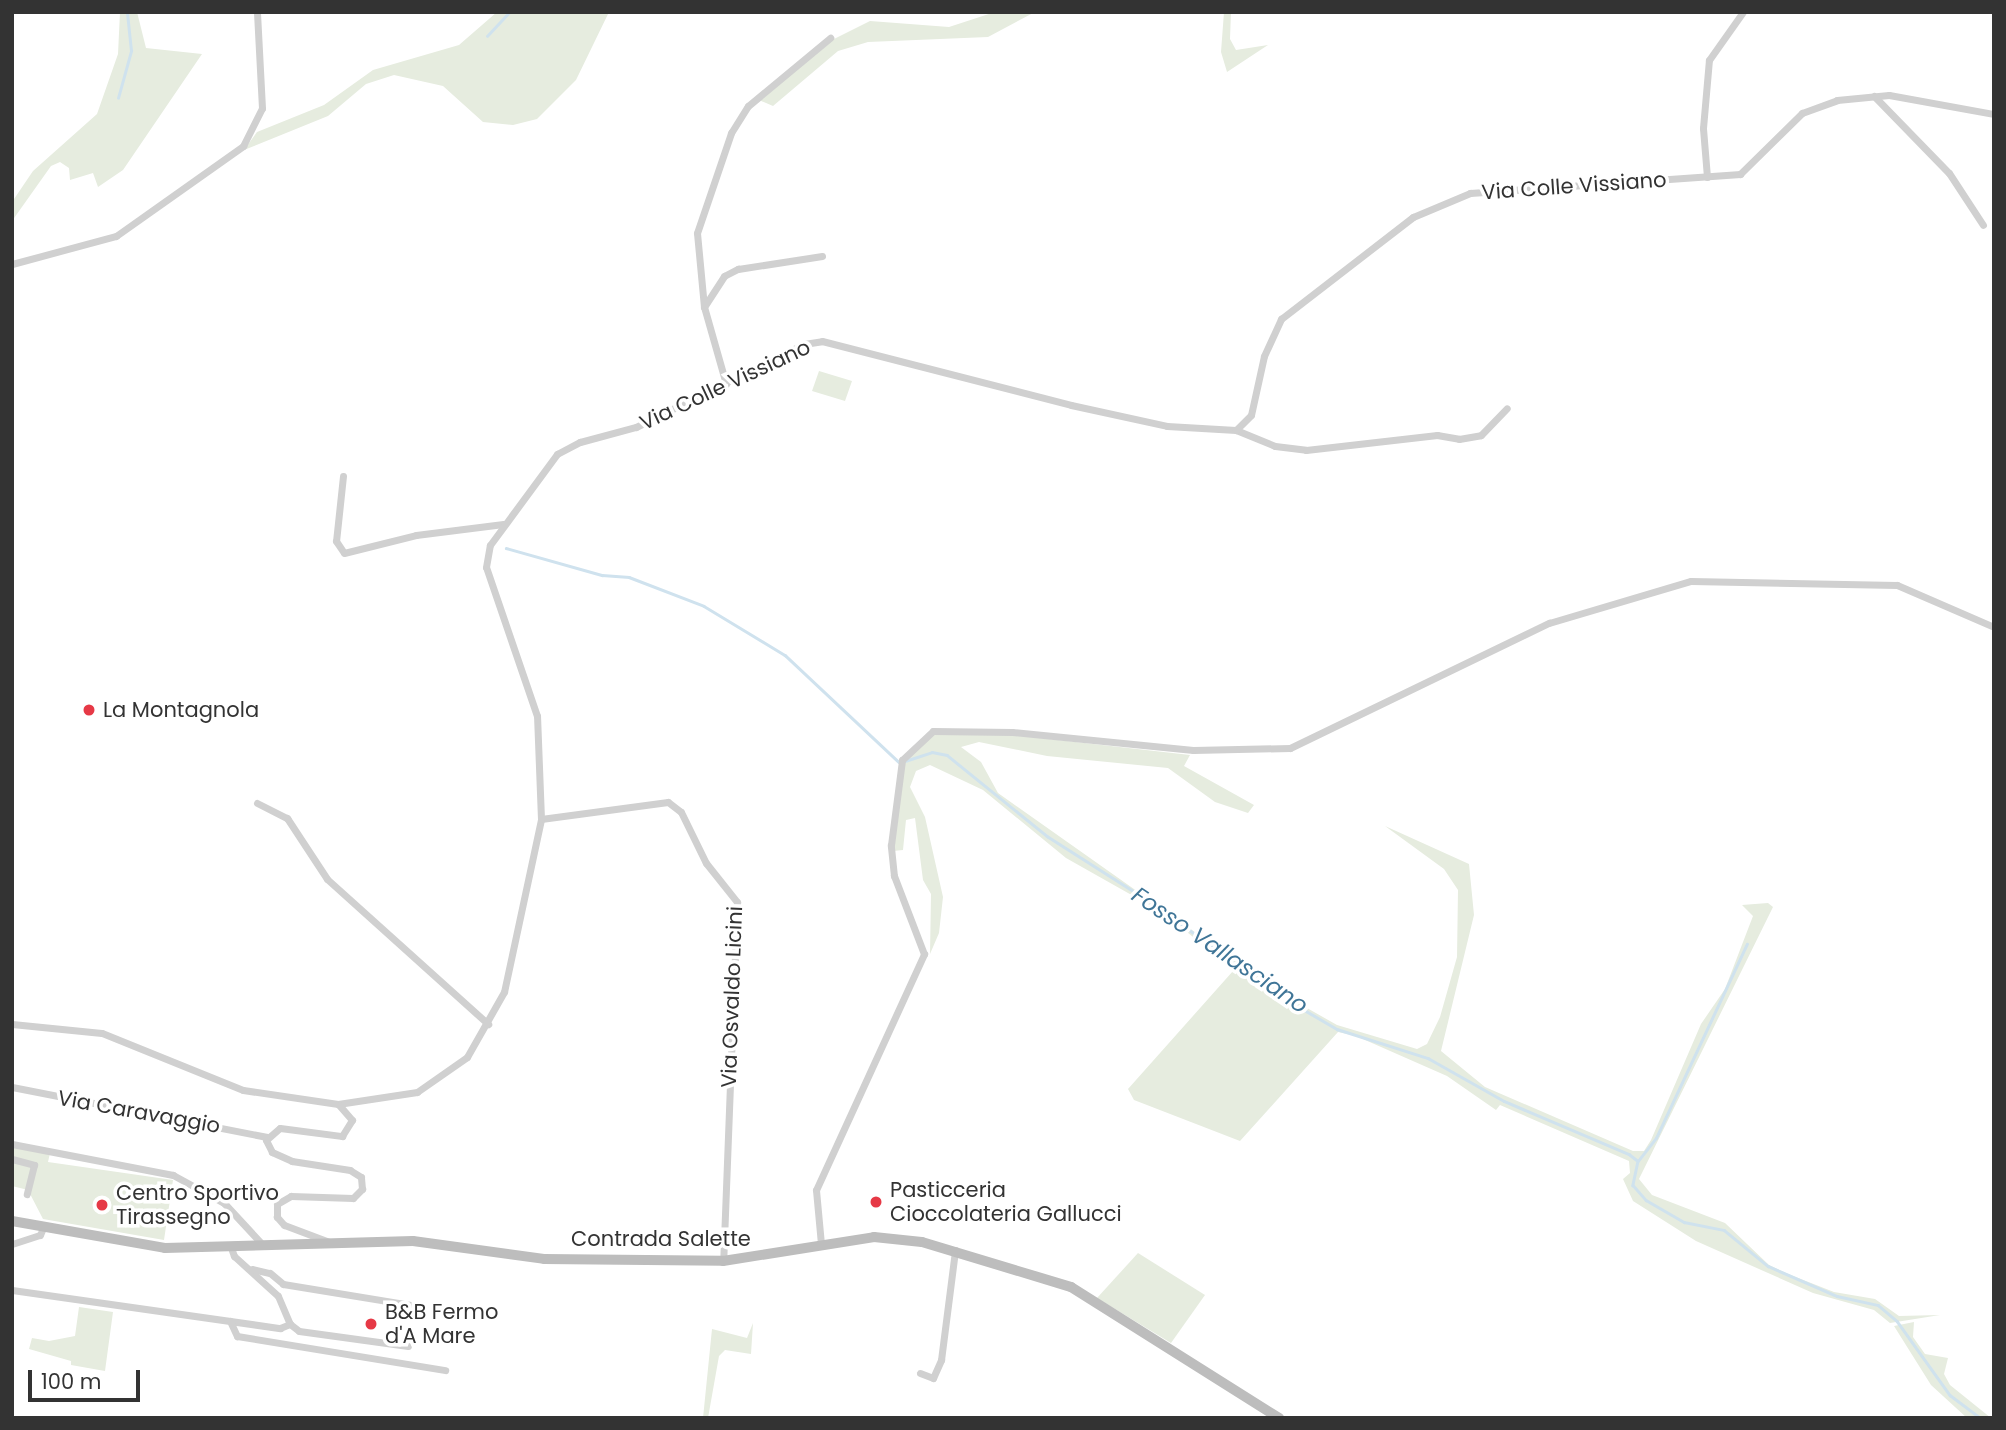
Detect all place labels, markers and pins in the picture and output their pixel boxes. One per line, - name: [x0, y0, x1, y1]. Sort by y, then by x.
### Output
- place label: La Montagnola: [103, 697, 259, 723]
- marker: La Montagnola: [81, 702, 97, 718]
- place label: Pasticceria Cioccolateria Gallucci: [890, 1177, 1122, 1227]
- place label: Centro Sportivo Tirassegno: [116, 1180, 279, 1230]
- marker: Pasticceria Cioccolateria Gallucci: [868, 1194, 884, 1210]
- marker: Centro Sportivo Tirassegno: [94, 1197, 110, 1213]
- place label: B&B Fermo d'A Mare: [385, 1299, 498, 1349]
- marker: B&B Fermo d'A Mare: [363, 1316, 379, 1332]

